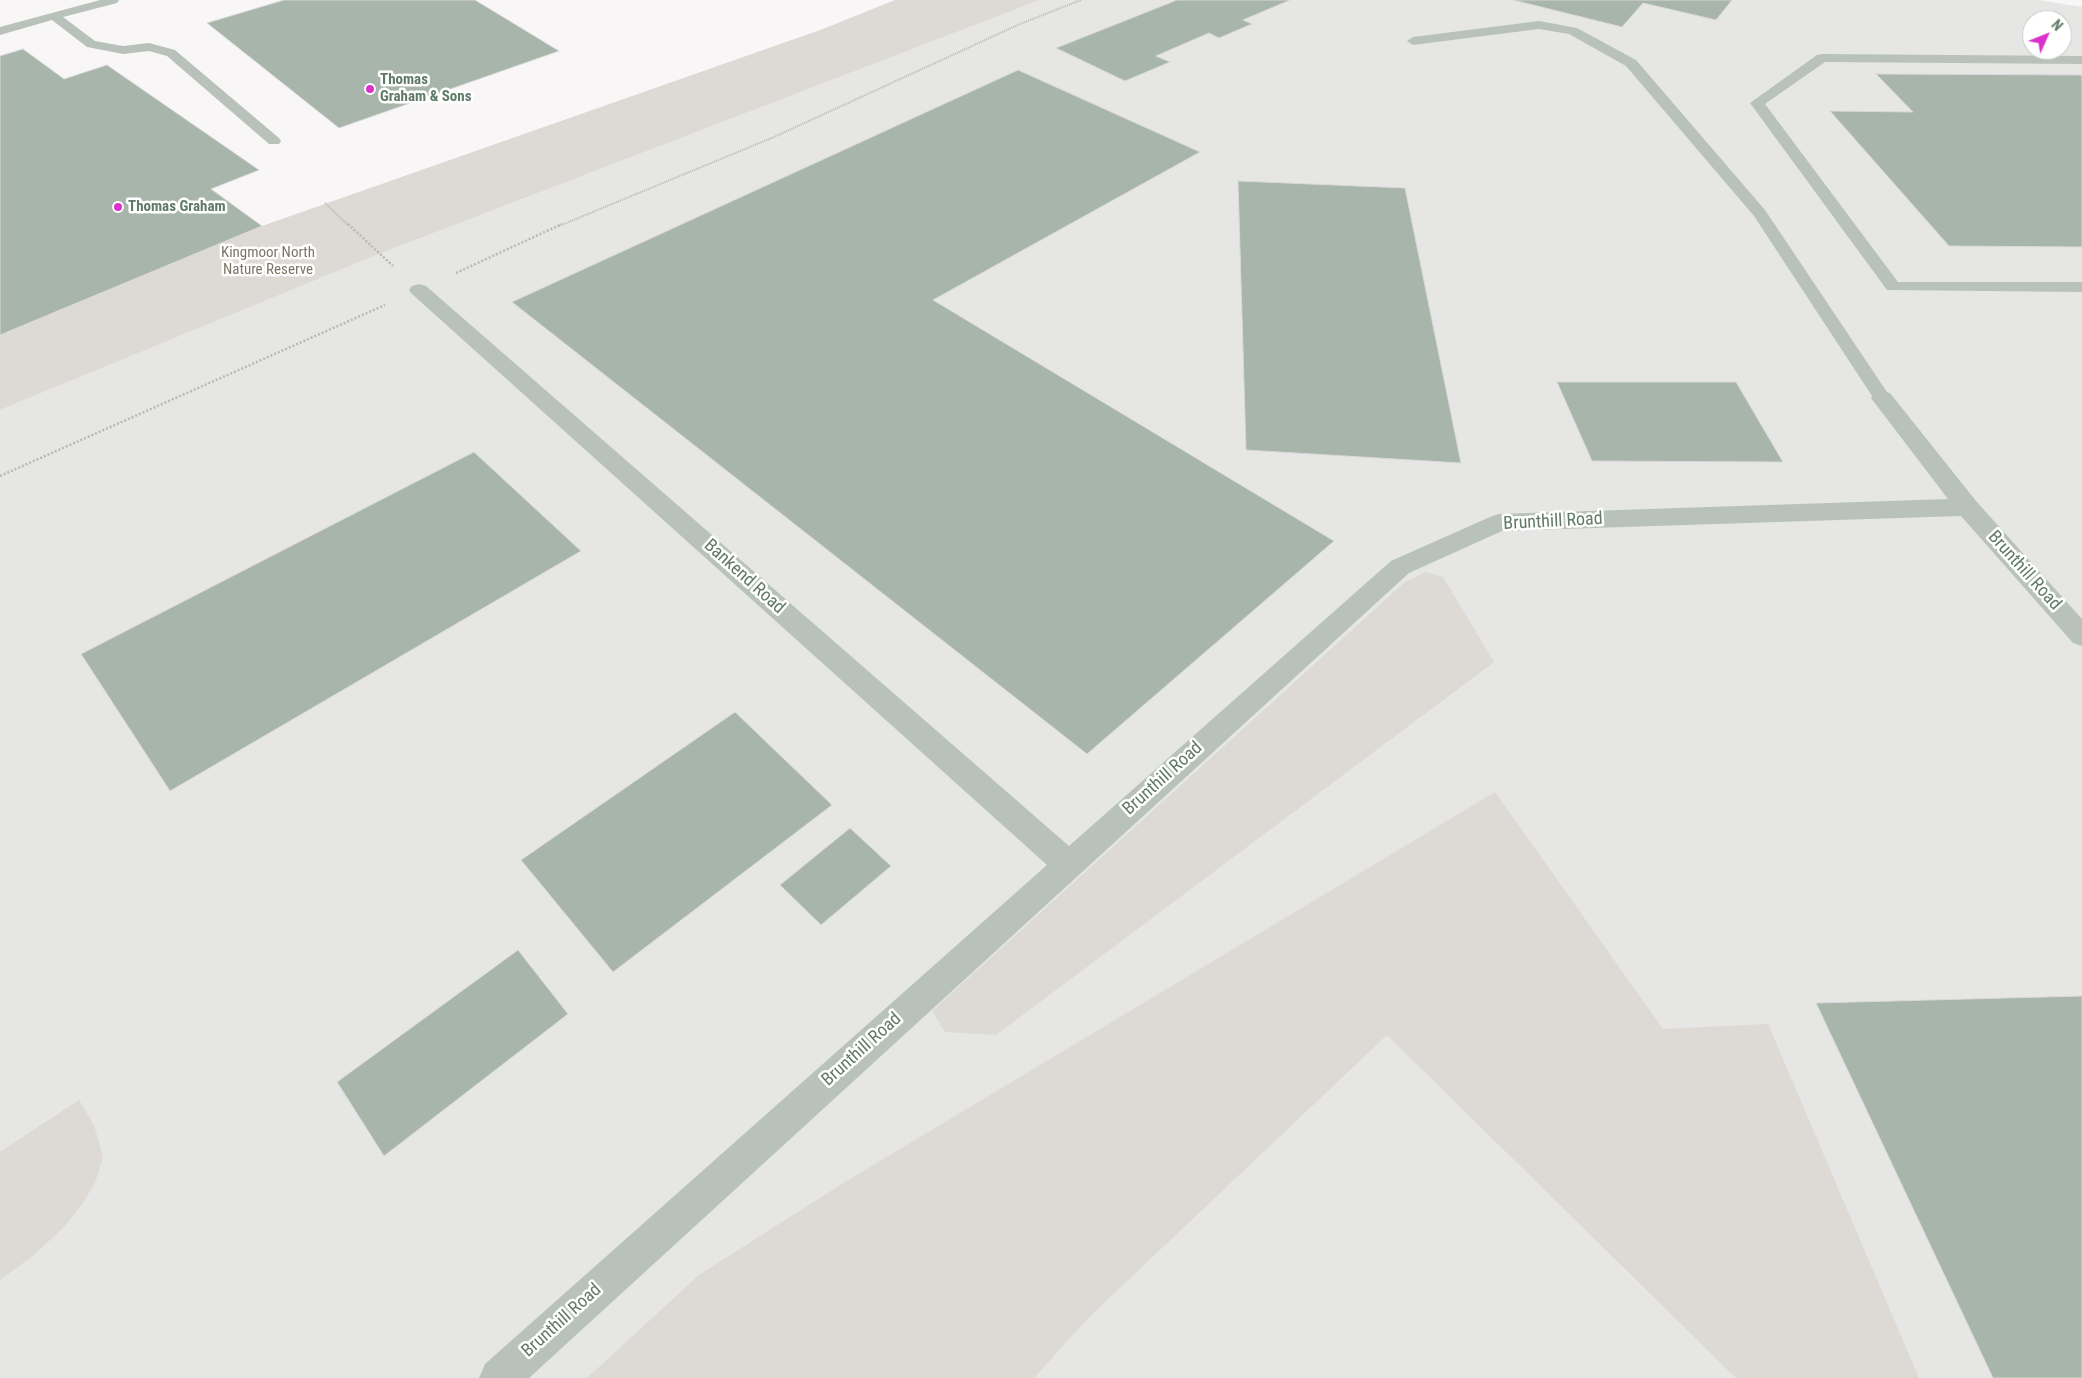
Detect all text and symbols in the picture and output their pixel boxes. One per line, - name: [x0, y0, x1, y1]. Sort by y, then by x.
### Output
- north arrow: [2022, 10, 2072, 60]
- text: N: [2048, 17, 2066, 34]
- place label: Thomas Graham & Sons: [380, 71, 472, 106]
- marker: Thomas Graham & Sons: [364, 83, 376, 95]
- place label: Thomas Graham: [128, 198, 226, 216]
- marker: Thomas Graham: [112, 201, 124, 213]
- park label: Kingmoor North Nature Reserve: [221, 244, 315, 279]
- street label: Brunthill Road: [1503, 509, 1603, 535]
- street label: Brunthill Road: [1983, 527, 2065, 615]
- street label: Bankend Road: [699, 535, 789, 619]
- street label: Brunthill Road: [1119, 738, 1207, 820]
- street label: Brunthill Road: [818, 1009, 906, 1091]
- street label: Brunthill Road: [518, 1280, 606, 1362]

